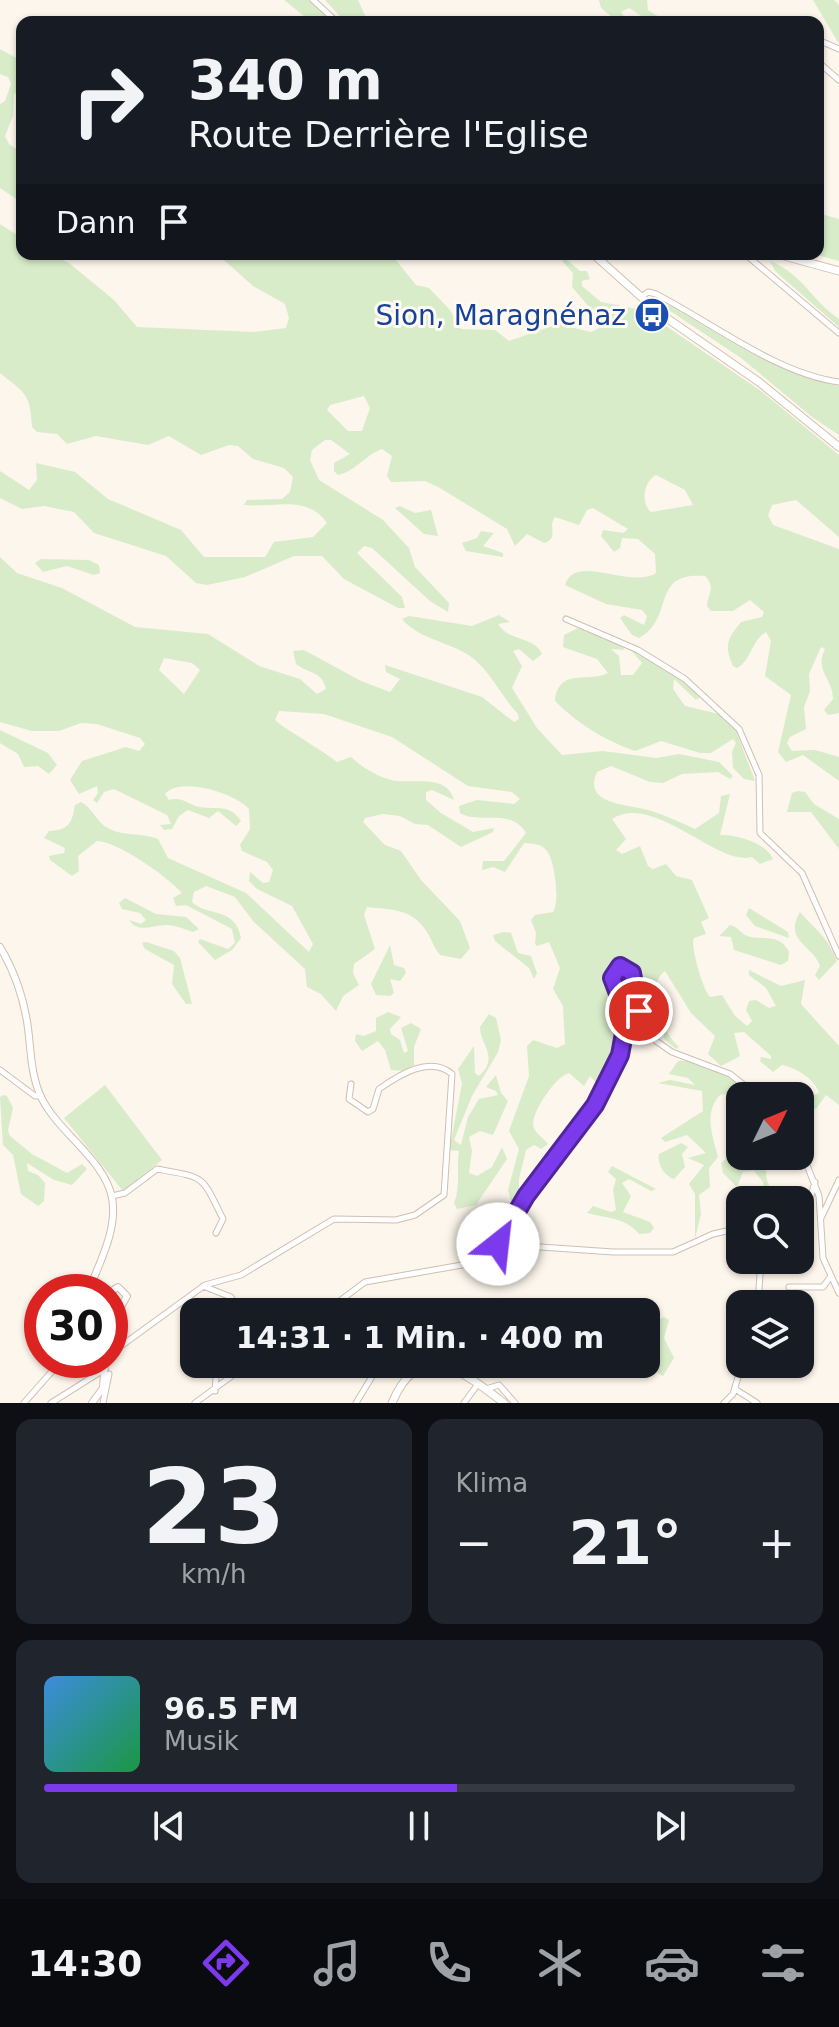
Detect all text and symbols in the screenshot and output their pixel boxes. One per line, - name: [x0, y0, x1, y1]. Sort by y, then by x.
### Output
- text: 340 m: [188, 47, 383, 112]
- icon: right: [56, 48, 160, 152]
- text: Route Derrière l'Eglise: [188, 114, 589, 155]
- icon: arrive: [152, 200, 196, 244]
- text: Dann: [56, 205, 136, 240]
- bus stop icon: Sion, Maragnénaz: [633, 296, 671, 334]
- place label: Sion, Maragnénaz: [375, 299, 626, 332]
- pin: [605, 977, 673, 1045]
- icon: arrive: [617, 989, 661, 1033]
- north arrow: [726, 1082, 814, 1170]
- map controls: [726, 1082, 814, 1378]
- button: search: [726, 1186, 814, 1274]
- position arrow: [456, 1202, 540, 1286]
- speed limit sign: 30: [24, 1274, 128, 1378]
- button: layers: [726, 1290, 814, 1378]
- text: 14:31 · 1 Min. · 400 m: [236, 1320, 604, 1355]
- text: 23: [141, 1446, 286, 1568]
- text: Klima: [456, 1468, 528, 1498]
- text: 21°: [569, 1508, 682, 1578]
- text: −: [456, 1517, 492, 1568]
- text: +: [758, 1517, 795, 1568]
- text: km/h: [181, 1559, 247, 1589]
- text: 96.5 FM: [164, 1691, 299, 1726]
- text: Musik: [164, 1726, 239, 1756]
- icon: previous: [147, 1804, 191, 1848]
- icon: pause: [397, 1804, 441, 1848]
- icon: next: [648, 1804, 692, 1848]
- icon: directions: [198, 1935, 254, 1991]
- icon: music: [309, 1935, 365, 1991]
- icon: phone: [421, 1935, 477, 1991]
- icon: climate: [532, 1935, 588, 1991]
- icon: car: [644, 1935, 700, 1991]
- icon: filters: [755, 1935, 811, 1991]
- text: 14:30: [28, 1943, 142, 1984]

